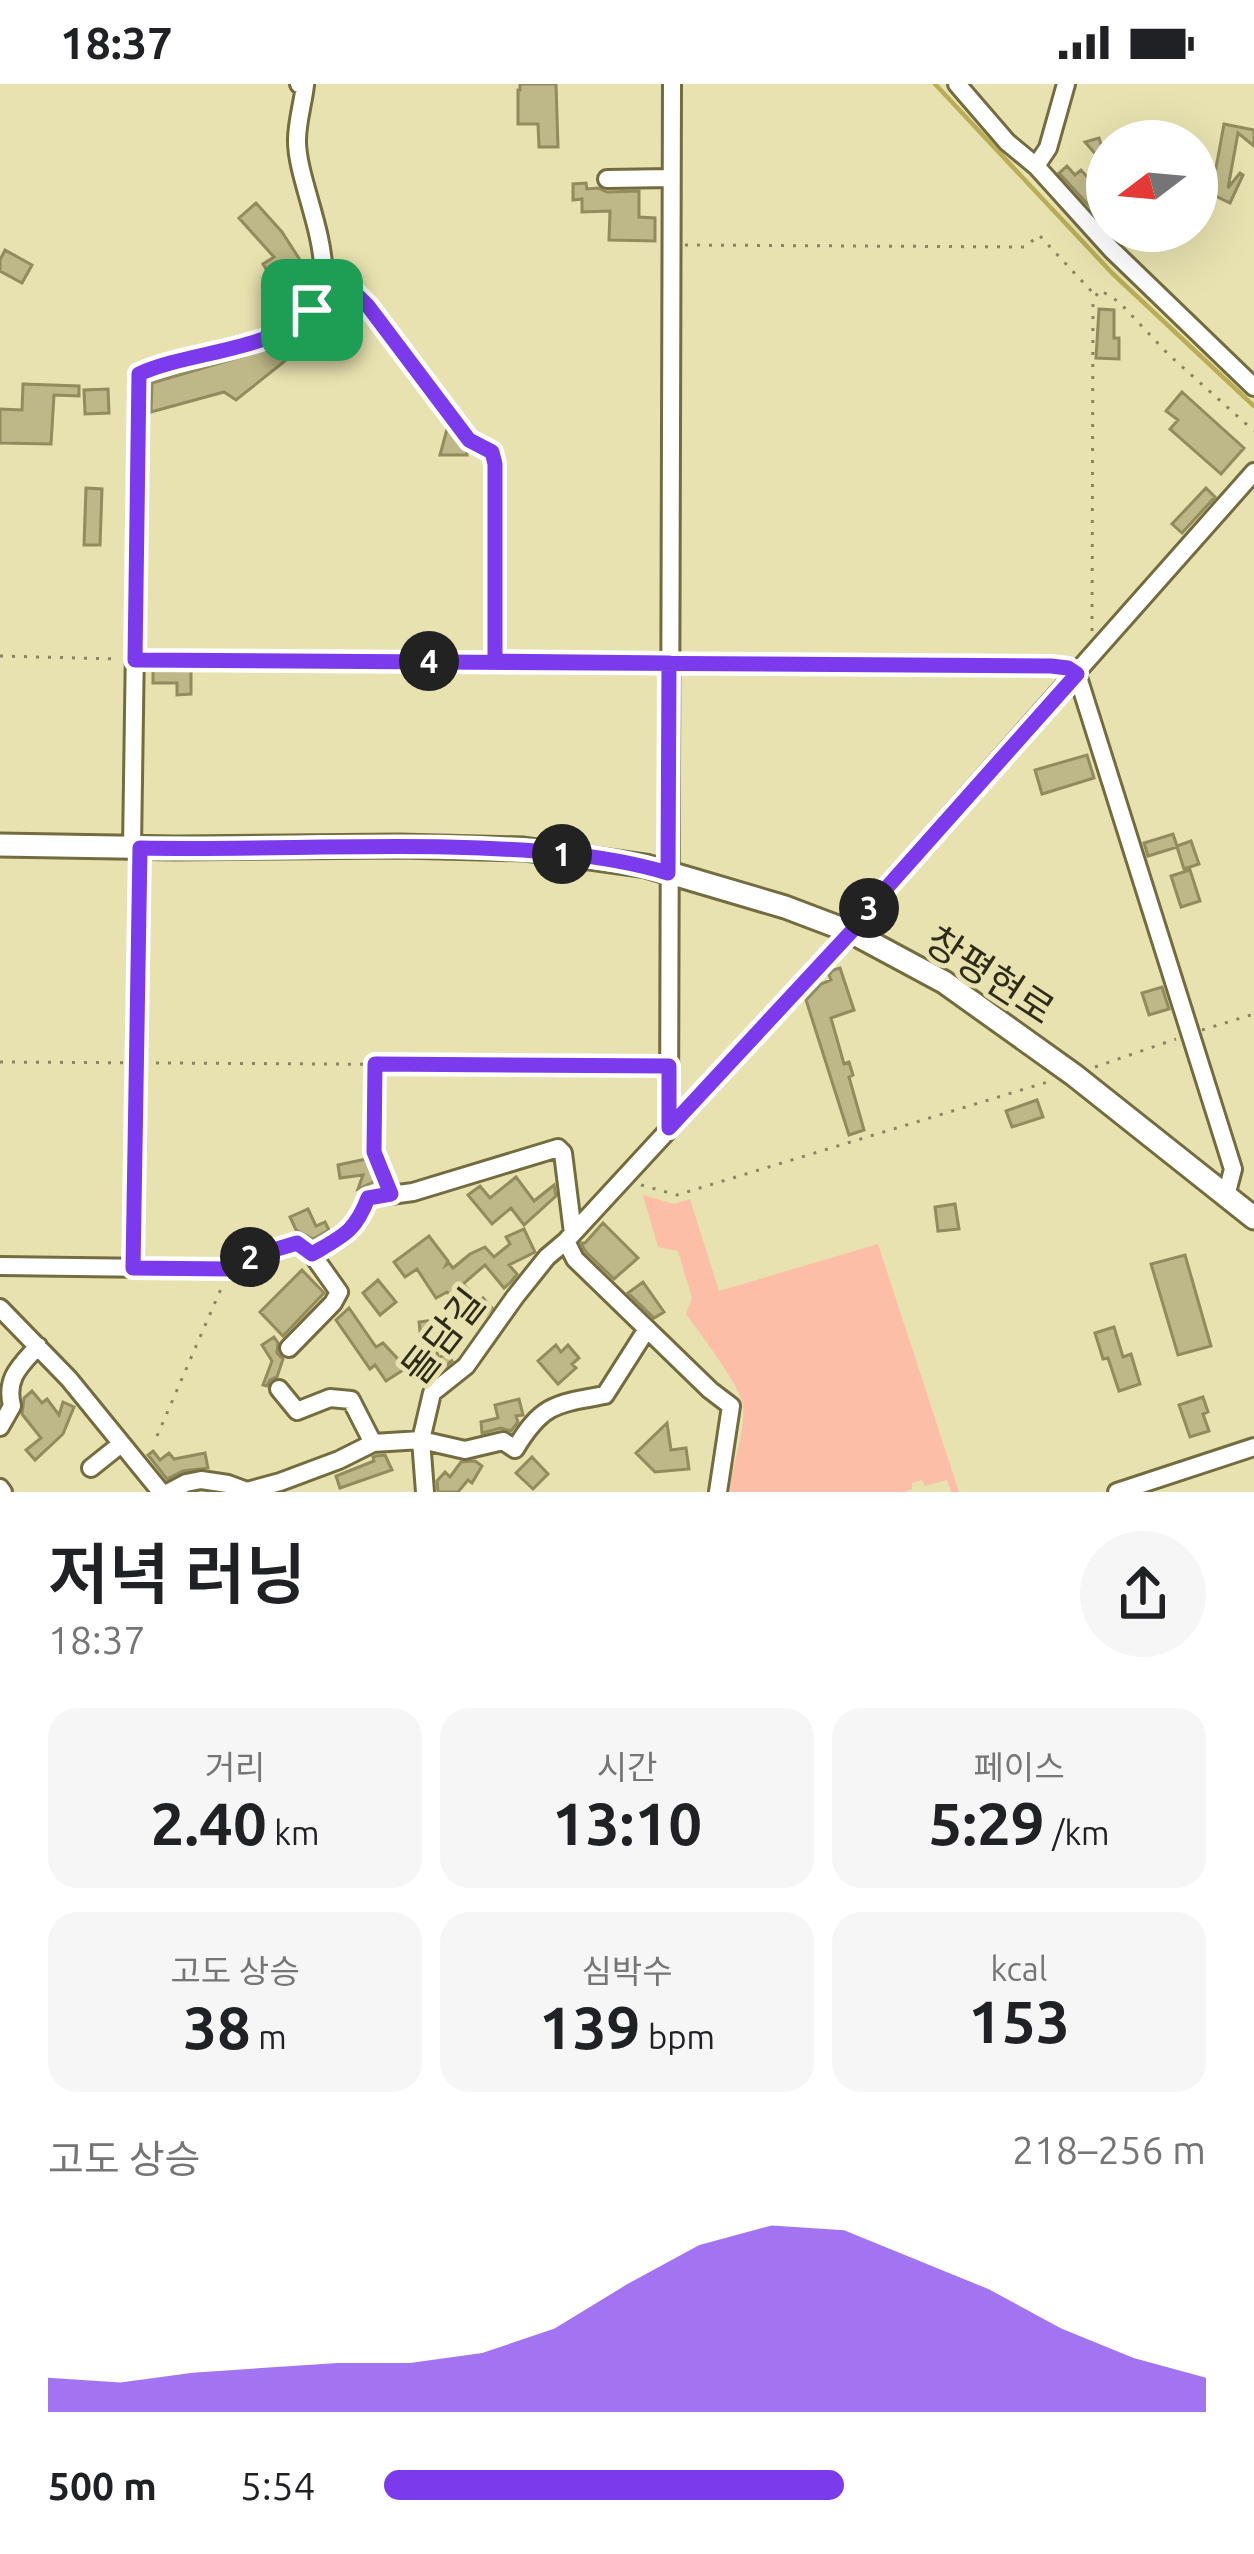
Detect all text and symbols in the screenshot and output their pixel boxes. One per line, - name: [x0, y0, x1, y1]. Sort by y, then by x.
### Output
- text: 18:37: [60, 17, 173, 68]
- north arrow: [1086, 120, 1218, 252]
- map controls: [1086, 120, 1218, 252]
- pin: [261, 259, 363, 361]
- icon: arrive: [279, 277, 345, 343]
- pin: 4: [399, 631, 459, 691]
- text: 4: [420, 642, 438, 679]
- pin: 1: [532, 824, 592, 884]
- text: 1: [553, 835, 571, 872]
- pin: 3: [839, 878, 899, 938]
- text: 3: [860, 889, 878, 926]
- street label: 창평현로: [918, 917, 1062, 1032]
- pin: 2: [220, 1227, 280, 1287]
- text: 2: [241, 1238, 259, 1275]
- street label: 돌담길: [393, 1280, 493, 1391]
- button: share: [1080, 1531, 1206, 1657]
- text: 저녁 러닝: [48, 1536, 307, 1610]
- text: 18:37: [48, 1618, 146, 1661]
- text: 거리: [205, 1748, 265, 1785]
- text: 시간: [597, 1748, 657, 1785]
- text: 페이스: [973, 1748, 1065, 1785]
- text: 2.40: [151, 1789, 267, 1856]
- text: 13:10: [552, 1789, 702, 1856]
- text: 5:29: [928, 1789, 1045, 1856]
- text: km: [267, 1814, 319, 1851]
- text: /km: [1045, 1814, 1110, 1851]
- text: kcal: [991, 1950, 1047, 1987]
- text: 고도 상승: [171, 1952, 300, 1989]
- text: 심박수: [581, 1952, 673, 1989]
- text: 153: [968, 1987, 1070, 2054]
- text: 38: [183, 1993, 251, 2060]
- text: 139: [539, 1993, 640, 2060]
- text: m: [251, 2018, 287, 2055]
- text: bpm: [640, 2018, 715, 2055]
- text: 218–256 m: [1012, 2128, 1206, 2171]
- text: 고도 상승: [48, 2137, 200, 2180]
- text: 500 m: [48, 2464, 157, 2507]
- text: 5:54: [240, 2464, 316, 2507]

